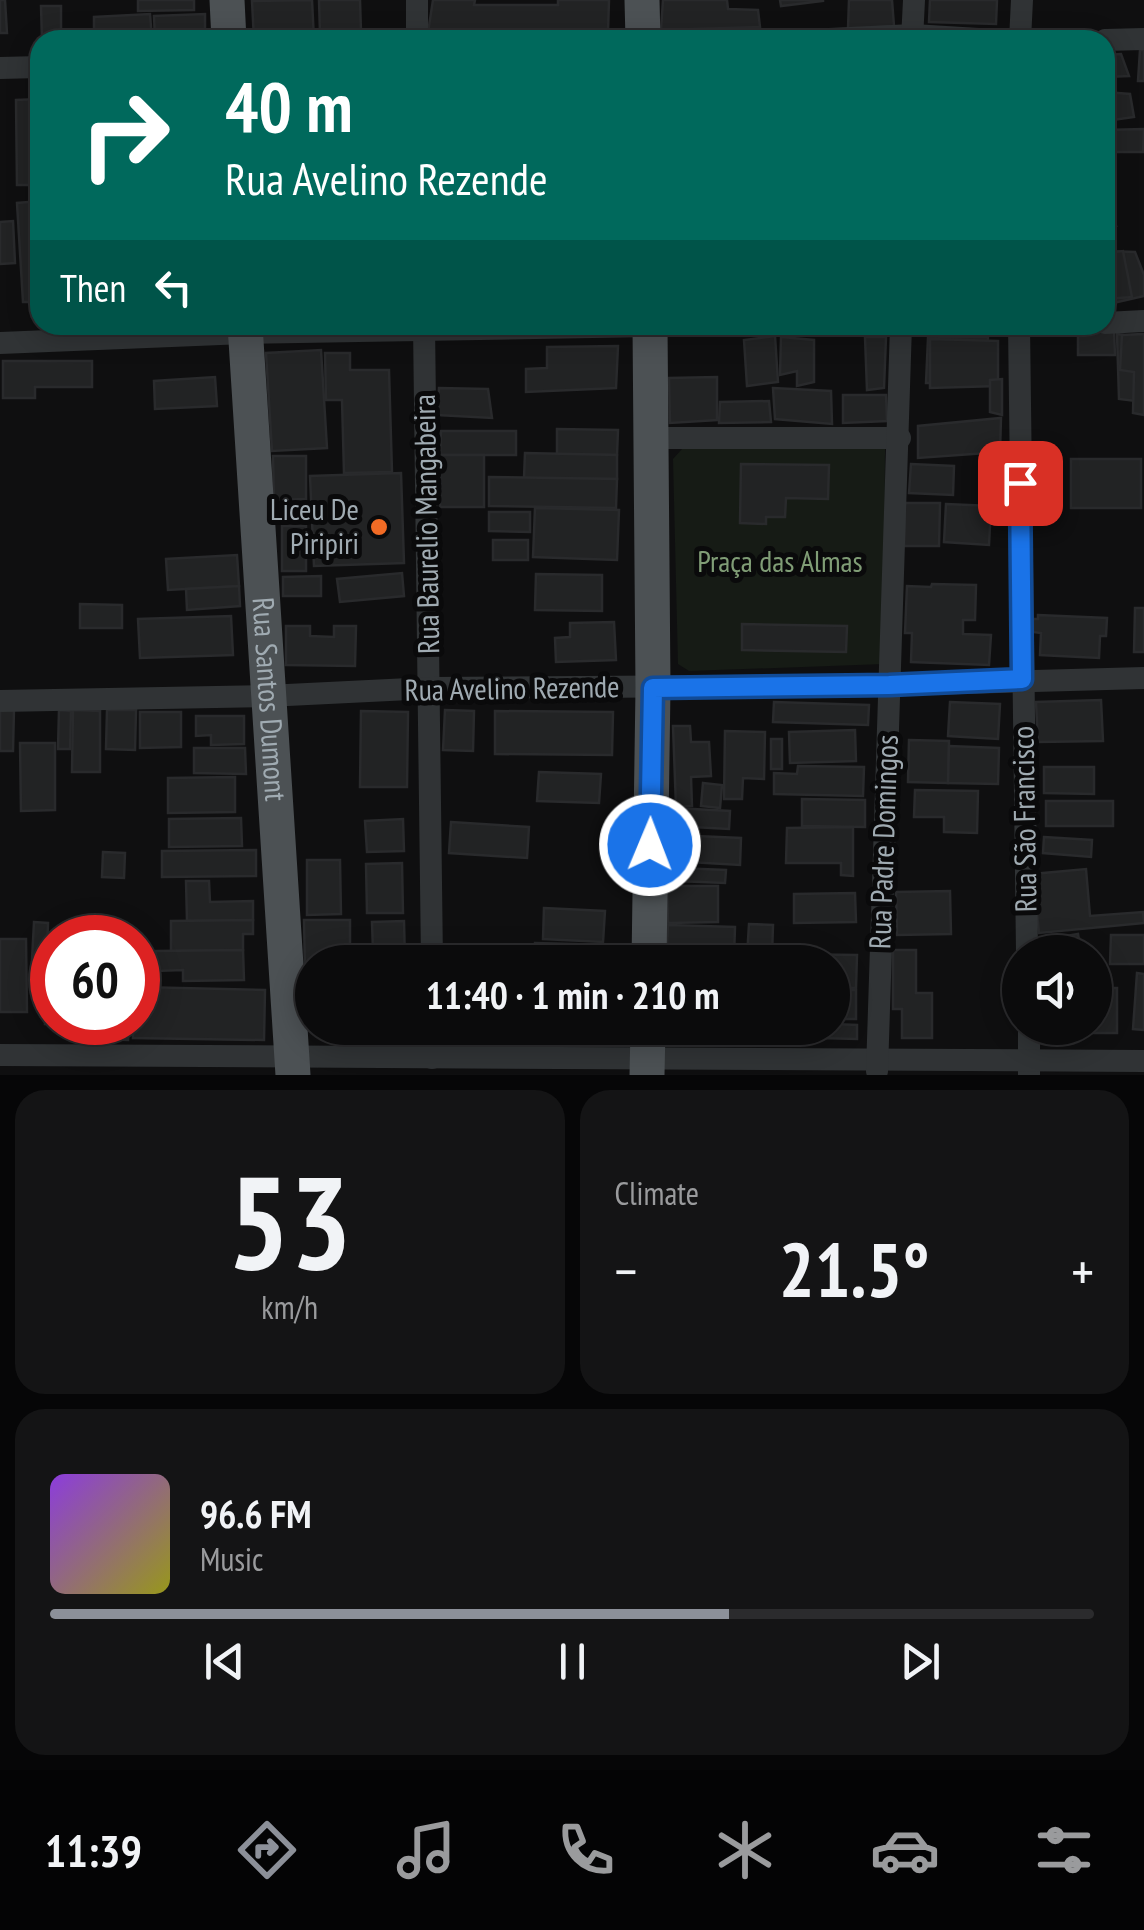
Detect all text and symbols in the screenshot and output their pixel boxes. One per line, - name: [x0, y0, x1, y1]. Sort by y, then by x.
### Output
- text: 40 m: [225, 61, 353, 151]
- icon: right: [60, 70, 190, 200]
- text: Rua Avelino Rezende: [225, 149, 548, 207]
- icon: left: [146, 260, 201, 315]
- text: Then: [60, 263, 126, 312]
- street label: Rua Baurelio Mangabeira: [404, 394, 447, 654]
- pin: [978, 441, 1063, 526]
- icon: arrive: [993, 456, 1048, 511]
- place label: Liceu De Piripiri: [270, 489, 359, 562]
- marker: Liceu De Piripiri: [368, 516, 390, 538]
- park label: Praça das Almas: [697, 541, 863, 580]
- street label: Rua Santos Dumont: [244, 596, 296, 803]
- street label: Rua Avelino Rezende: [404, 666, 620, 709]
- street label: Rua São Francisco: [1002, 726, 1045, 912]
- street label: Rua Padre Domingos: [859, 734, 906, 950]
- position arrow: [598, 793, 702, 897]
- speed limit sign: 60: [30, 915, 160, 1045]
- map controls: [1002, 935, 1112, 1045]
- button: sound: [1002, 935, 1112, 1045]
- text: 11:40 · 1 min · 210 m: [426, 970, 719, 1019]
- text: 53: [228, 1137, 352, 1305]
- text: Climate: [615, 1172, 699, 1214]
- text: 21.5°: [779, 1221, 930, 1318]
- text: −: [615, 1235, 637, 1306]
- text: +: [1071, 1235, 1094, 1306]
- text: km/h: [261, 1286, 318, 1328]
- text: 96.6 FM: [200, 1489, 312, 1538]
- text: Music: [200, 1538, 263, 1580]
- icon: previous: [197, 1634, 252, 1689]
- icon: pause: [545, 1634, 600, 1689]
- icon: next: [893, 1634, 948, 1689]
- icon: directions: [232, 1815, 302, 1885]
- icon: music: [391, 1815, 461, 1885]
- icon: phone: [551, 1815, 621, 1885]
- icon: climate: [710, 1815, 780, 1885]
- icon: car: [870, 1815, 940, 1885]
- icon: filters: [1029, 1815, 1099, 1885]
- text: 11:39: [45, 1821, 142, 1879]

